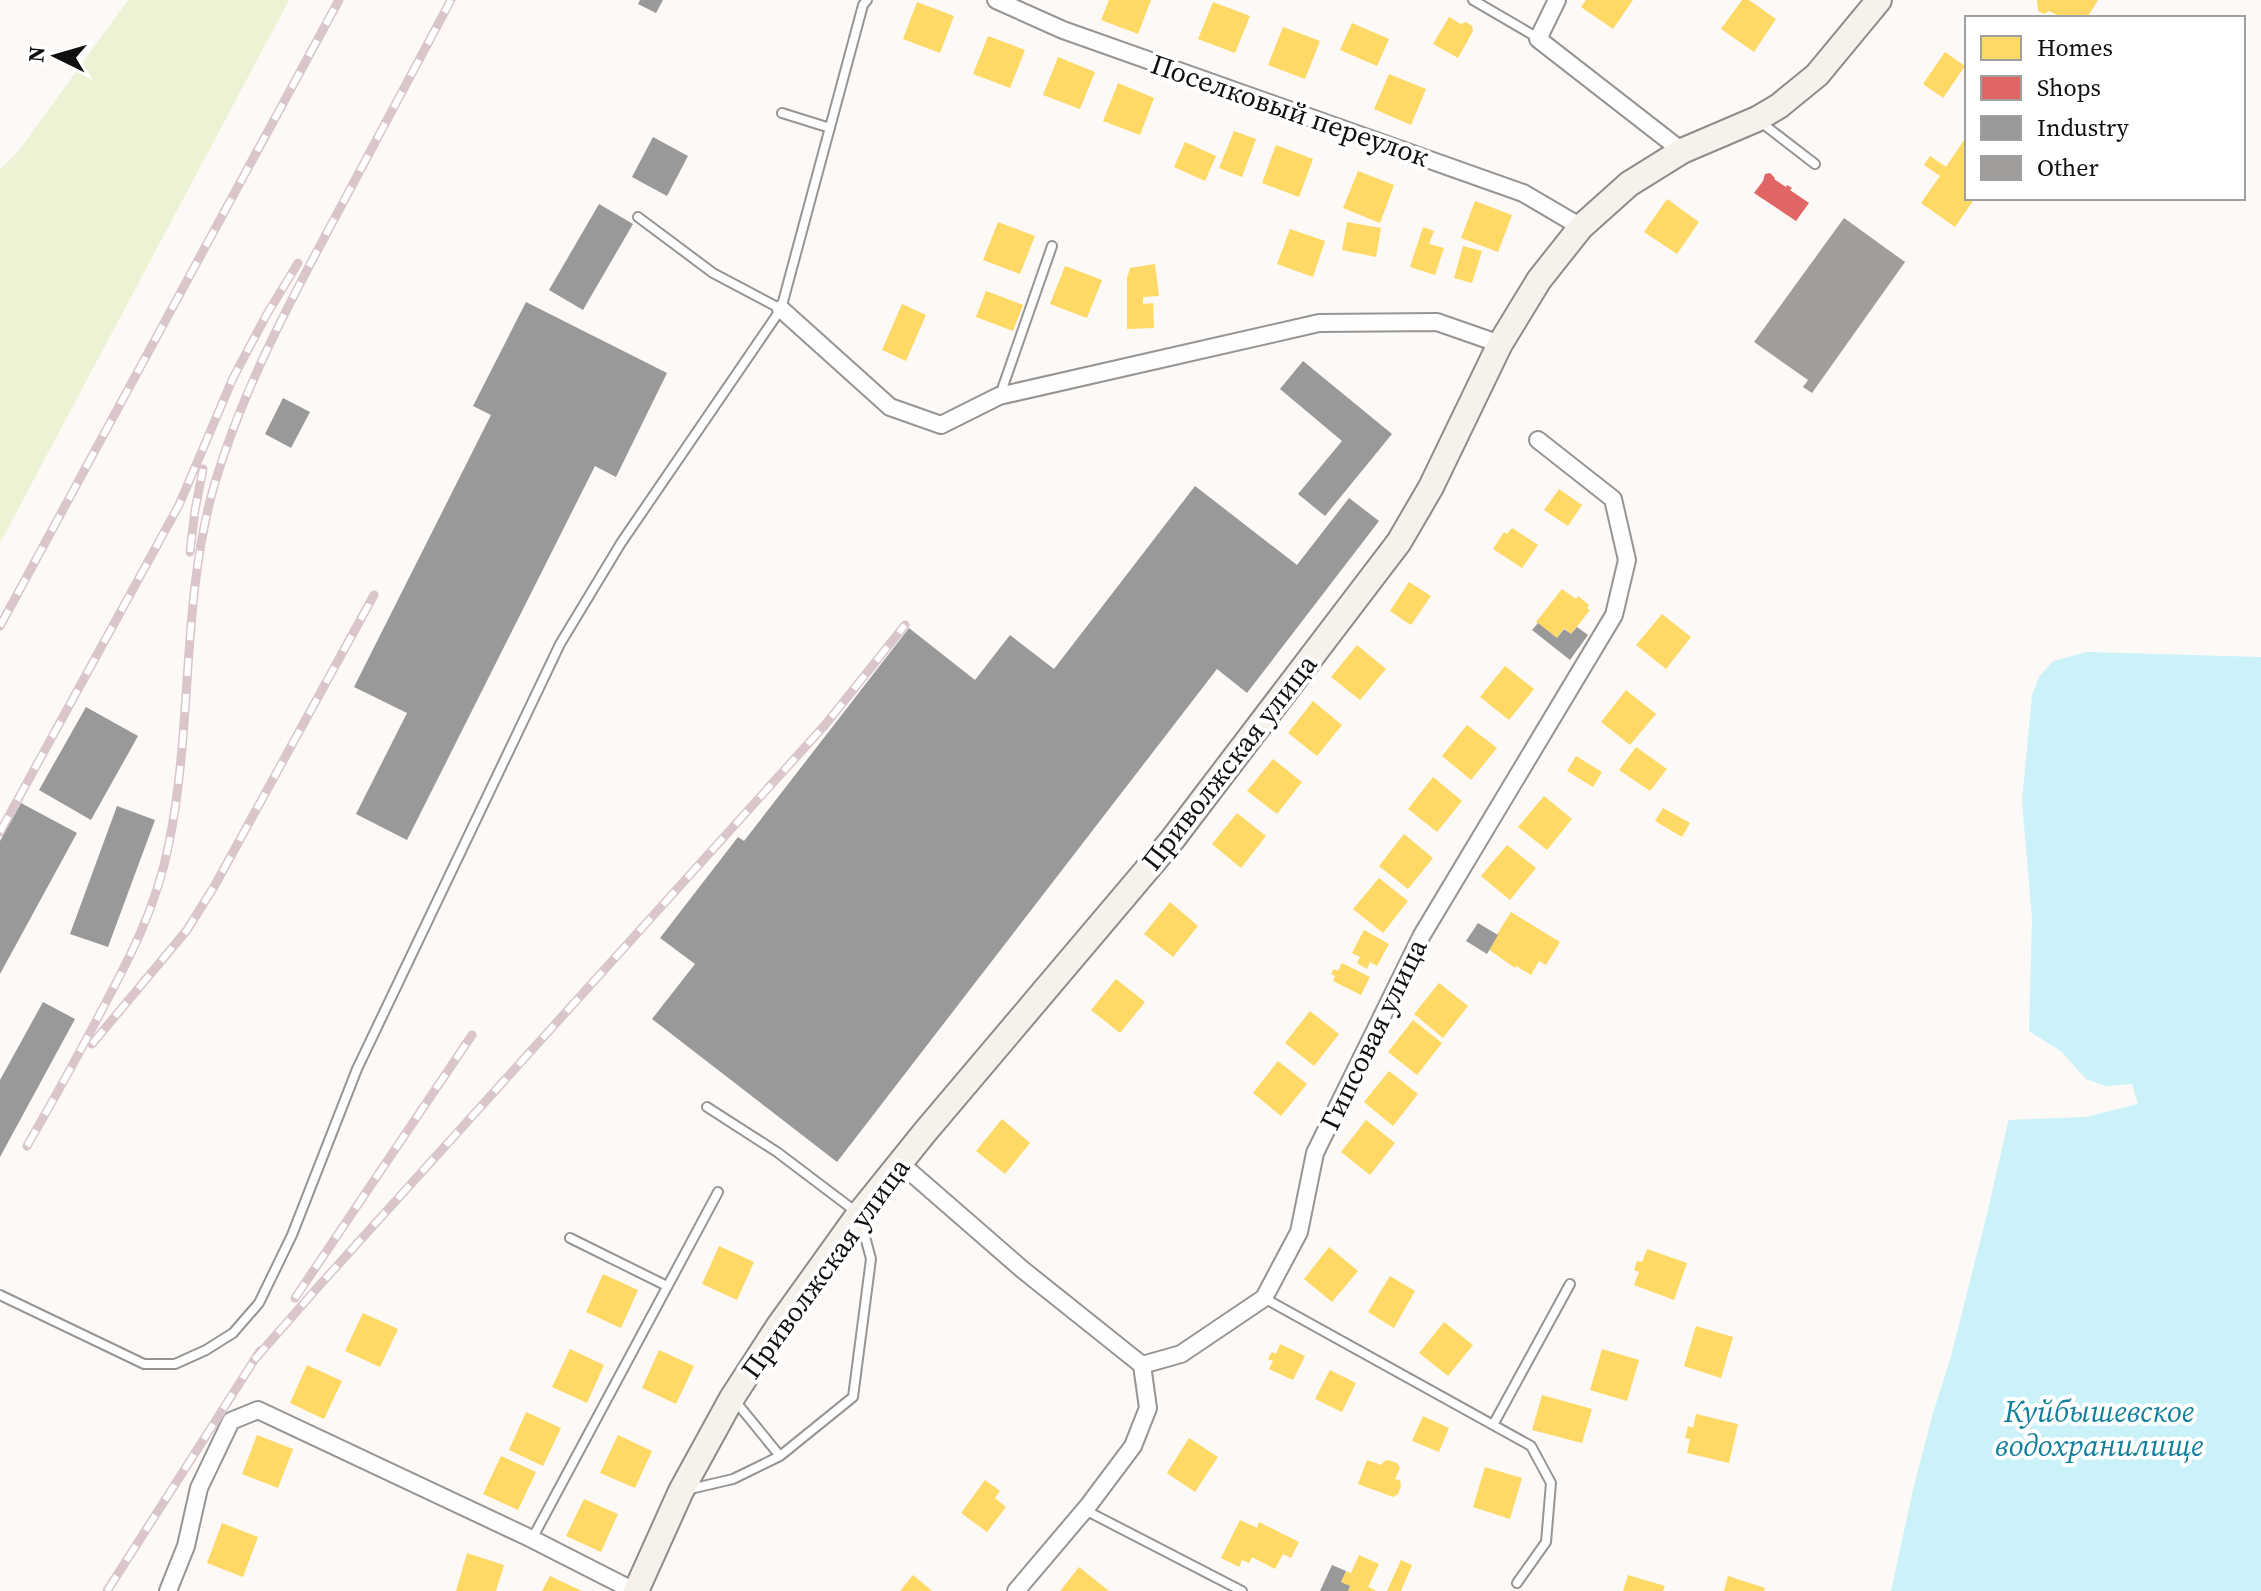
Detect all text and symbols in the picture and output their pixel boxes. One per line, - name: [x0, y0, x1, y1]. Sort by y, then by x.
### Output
- north arrow: [16, 16, 96, 96]
- legend: [1965, 16, 2245, 200]
- text: Homes: [2037, 31, 2113, 64]
- text: N: [20, 45, 52, 64]
- street label: Поселковый переулок: [1146, 45, 1435, 176]
- text: Shops: [2037, 71, 2101, 104]
- text: Industry: [2037, 111, 2129, 144]
- text: Other: [2037, 151, 2099, 184]
- street label: Приволжская улица: [1133, 645, 1326, 878]
- street label: Гипсовая улица: [1310, 931, 1436, 1136]
- street label: Приволжская улица: [732, 1149, 919, 1386]
- water label: Куйбышевское водохранилище: [1995, 1391, 2203, 1466]

